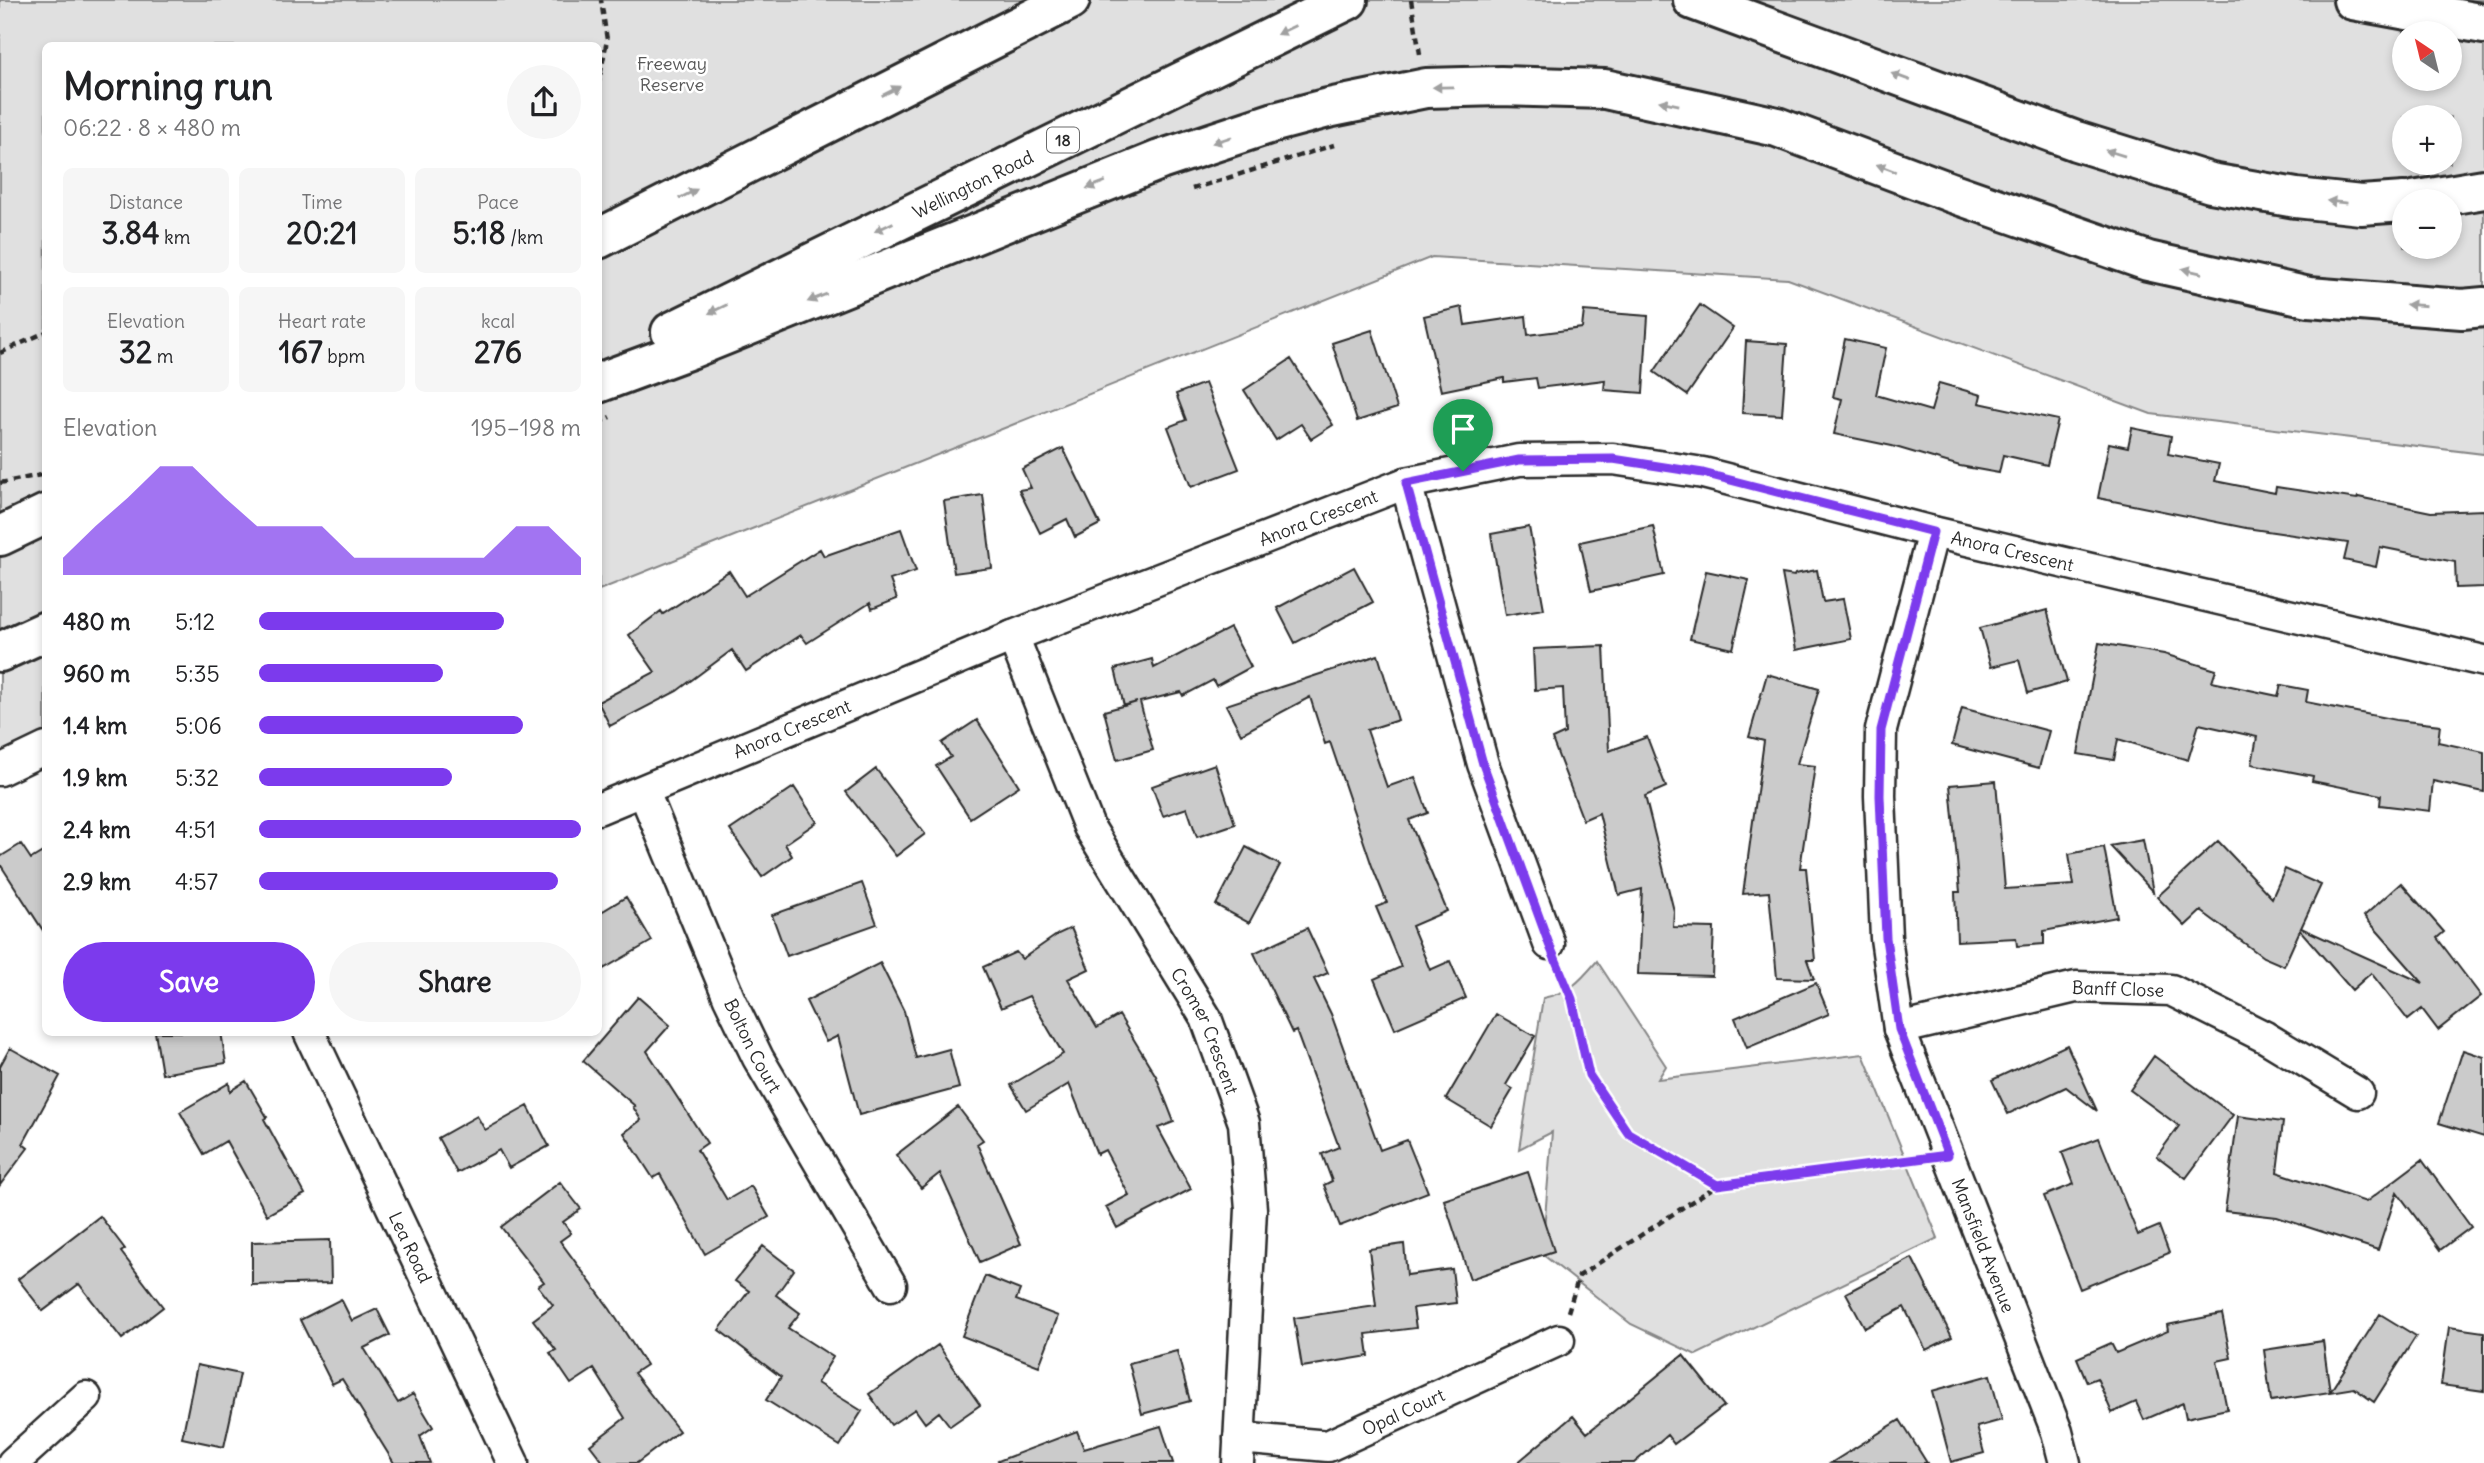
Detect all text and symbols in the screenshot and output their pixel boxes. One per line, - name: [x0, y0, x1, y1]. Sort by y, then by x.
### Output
- north arrow: [2392, 21, 2462, 91]
- map controls: [2392, 21, 2462, 259]
- one-way arrow: [1276, 24, 1296, 36]
- park label: Freeway Reserve: [637, 52, 707, 96]
- text: Morning run: [63, 63, 273, 110]
- button: share: [507, 65, 581, 139]
- one-way arrow: [1890, 71, 1911, 82]
- one-way arrow: [1431, 82, 1453, 93]
- one-way arrow: [881, 85, 901, 96]
- one-way arrow: [1658, 97, 1680, 108]
- button: +: [2392, 105, 2462, 175]
- text: 06:22 · 8 × 480 m: [63, 113, 241, 142]
- road number: 18: [1047, 128, 1079, 152]
- one-way arrow: [1211, 135, 1232, 146]
- street label: Wellington Road: [909, 145, 1037, 223]
- one-way arrow: [2104, 147, 2125, 158]
- one-way arrow: [1876, 162, 1897, 173]
- one-way arrow: [1086, 180, 1107, 191]
- one-way arrow: [678, 188, 698, 199]
- button: −: [2392, 189, 2462, 259]
- text: Distance: [109, 190, 183, 214]
- text: Time: [301, 190, 343, 214]
- text: Pace: [477, 190, 519, 214]
- one-way arrow: [2325, 196, 2347, 207]
- text: 3.84: [102, 214, 159, 252]
- text: 20:21: [286, 214, 358, 252]
- text: 5:18: [452, 214, 506, 252]
- one-way arrow: [874, 222, 894, 233]
- text: km: [159, 225, 190, 249]
- text: /km: [506, 225, 544, 249]
- one-way arrow: [2181, 265, 2203, 276]
- one-way arrow: [806, 292, 827, 303]
- one-way arrow: [2405, 299, 2427, 310]
- one-way arrow: [708, 303, 728, 315]
- text: Elevation: [107, 309, 185, 333]
- text: Heart rate: [278, 309, 366, 333]
- text: kcal: [481, 309, 515, 333]
- text: 32: [119, 333, 152, 371]
- text: 167: [279, 333, 323, 371]
- text: 276: [474, 333, 522, 371]
- text: m: [152, 344, 173, 368]
- text: bpm: [323, 344, 365, 368]
- pin: [1433, 399, 1493, 471]
- icon: arrive: [1444, 410, 1482, 448]
- text: Elevation: [63, 413, 157, 442]
- text: 195–198 m: [471, 413, 581, 442]
- street label: Anora Crescent: [1256, 484, 1381, 551]
- street label: Anora Crescent: [1949, 525, 2076, 576]
- text: 480 m: [63, 607, 130, 636]
- text: 5:12: [175, 607, 215, 636]
- text: 960 m: [63, 659, 130, 688]
- text: 5:35: [175, 659, 220, 688]
- street label: Anora Crescent: [730, 693, 854, 763]
- text: 1.4 km: [63, 711, 127, 740]
- text: 5:06: [175, 711, 222, 740]
- text: 1.9 km: [63, 763, 128, 792]
- text: 5:32: [175, 763, 219, 792]
- text: 2.4 km: [63, 815, 131, 844]
- text: 4:51: [175, 815, 216, 844]
- text: 2.9 km: [63, 867, 131, 896]
- text: 4:57: [175, 867, 218, 896]
- button: Save: [63, 942, 315, 1022]
- button: Share: [329, 942, 581, 1022]
- street label: Cromer Crescent: [1166, 963, 1244, 1097]
- street label: Banff Close: [2072, 975, 2165, 1001]
- street label: Bolton Court: [719, 995, 787, 1096]
- street label: Mansfield Avenue: [1947, 1175, 2020, 1316]
- street label: Lea Road: [384, 1208, 438, 1287]
- street label: Opal Court: [1358, 1383, 1448, 1440]

